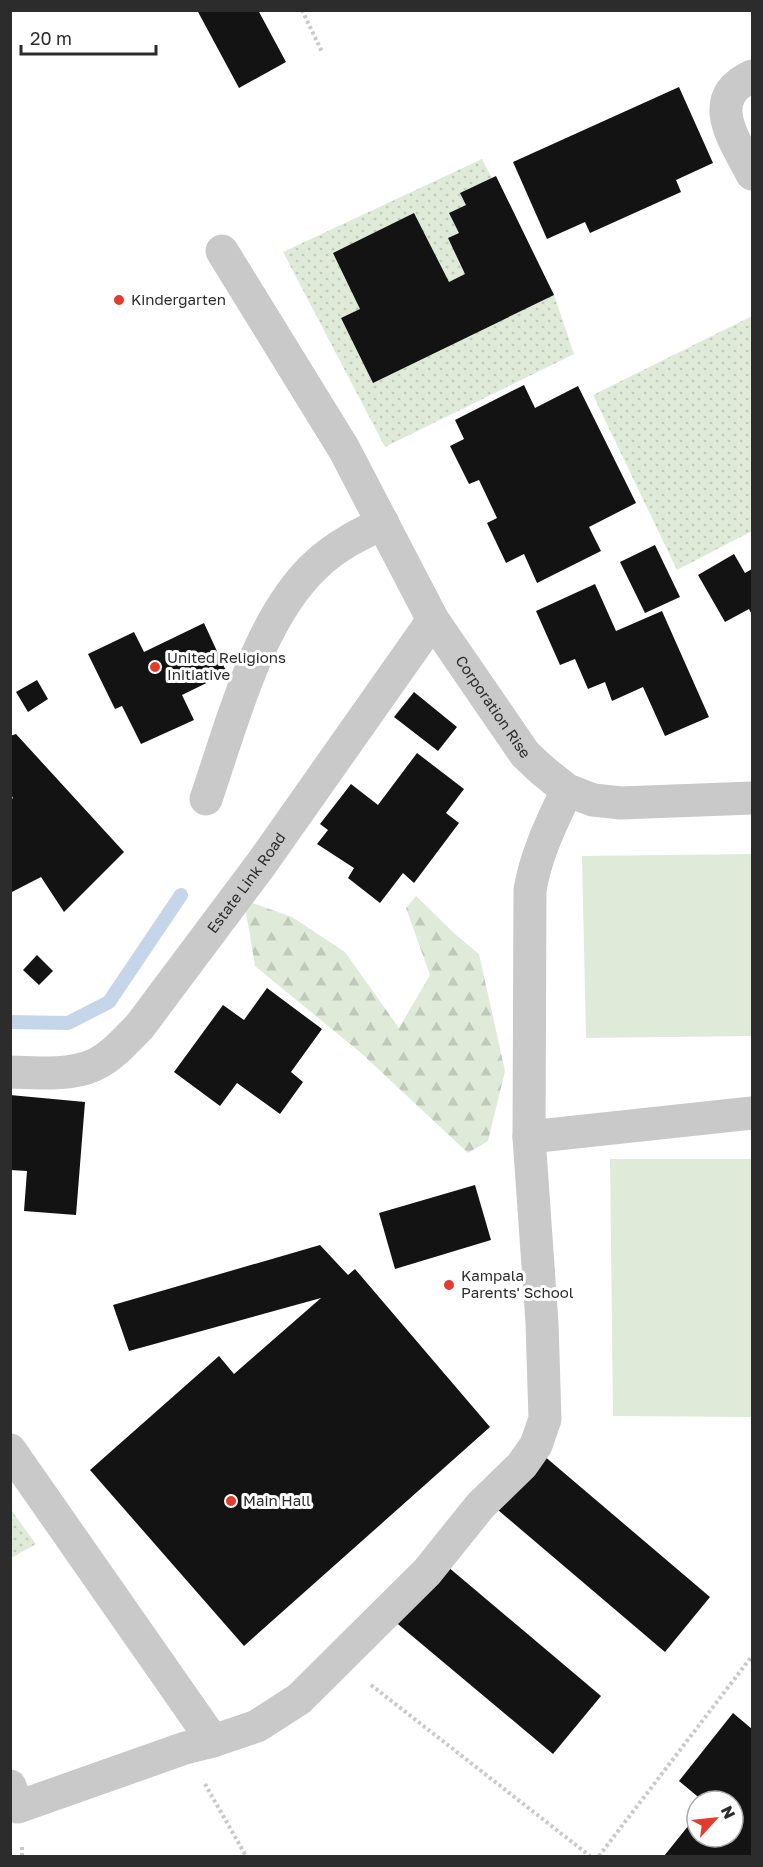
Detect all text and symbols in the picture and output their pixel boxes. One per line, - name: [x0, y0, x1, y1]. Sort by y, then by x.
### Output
- scale bar: [21, 18, 156, 56]
- text: 20 m: [30, 27, 72, 49]
- place label: Kindergarten: [131, 290, 226, 308]
- marker: Kindergarten: [112, 293, 126, 307]
- place label: United Religions Initiative: [167, 648, 286, 683]
- street label: Corporation Rise: [452, 652, 535, 761]
- marker: United Religions Initiative: [148, 660, 162, 674]
- street label: Estate Link Road: [203, 829, 289, 936]
- place label: Kampala Parents' School: [461, 1266, 574, 1301]
- marker: Kampala Parents' School: [442, 1278, 456, 1292]
- place label: Main Hall: [243, 1491, 311, 1509]
- marker: Main Hall: [224, 1494, 238, 1508]
- north arrow: [685, 1789, 745, 1849]
- text: N: [717, 1802, 740, 1822]

